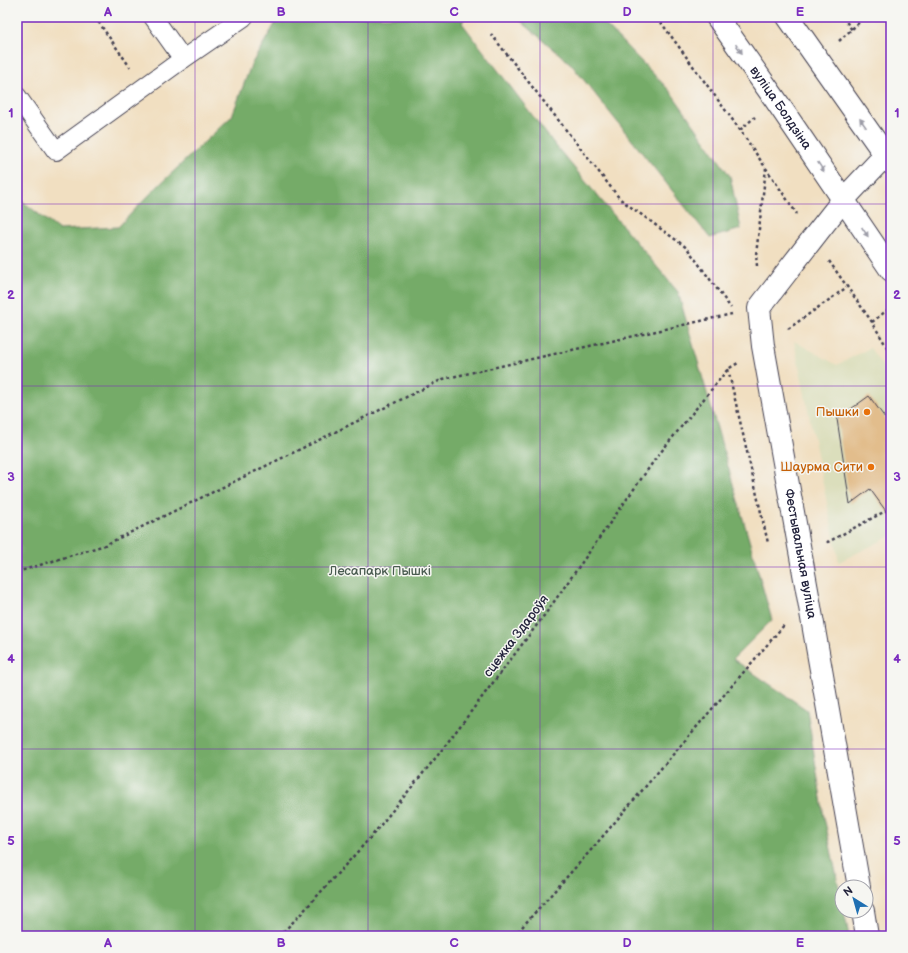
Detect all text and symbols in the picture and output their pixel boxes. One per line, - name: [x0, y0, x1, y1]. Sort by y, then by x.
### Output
- text: A: [103, 4, 112, 20]
- text: B: [276, 4, 286, 20]
- text: C: [449, 4, 459, 20]
- text: D: [622, 4, 632, 20]
- text: E: [796, 4, 805, 20]
- one-way arrow: [735, 44, 743, 54]
- street label: вуліца Болдзіна: [746, 63, 815, 153]
- text: 1: [8, 105, 14, 121]
- text: 1: [894, 105, 900, 121]
- one-way arrow: [859, 118, 867, 128]
- one-way arrow: [817, 162, 825, 173]
- one-way arrow: [861, 227, 869, 237]
- text: 2: [7, 287, 15, 303]
- text: 2: [893, 287, 901, 303]
- place label: Пышки: [816, 404, 859, 420]
- marker: Пышки: [862, 407, 872, 417]
- place label: Шаурма Сити: [780, 459, 863, 475]
- marker: Шаурма Сити: [866, 462, 876, 472]
- text: 3: [7, 469, 15, 485]
- text: 3: [893, 469, 901, 485]
- street label: Фестывальная вуліца: [781, 487, 820, 620]
- park label: Лесапарк Пышкі: [328, 563, 431, 579]
- street label: сцежка Здароўя: [480, 592, 552, 680]
- text: 4: [7, 651, 15, 667]
- text: 4: [893, 651, 901, 667]
- text: 5: [7, 833, 15, 849]
- text: 5: [893, 833, 901, 849]
- north arrow: [834, 879, 874, 919]
- text: N: [841, 884, 855, 899]
- text: A: [103, 935, 112, 951]
- text: B: [276, 935, 286, 951]
- text: C: [449, 935, 459, 951]
- text: D: [622, 935, 632, 951]
- text: E: [796, 935, 805, 951]

